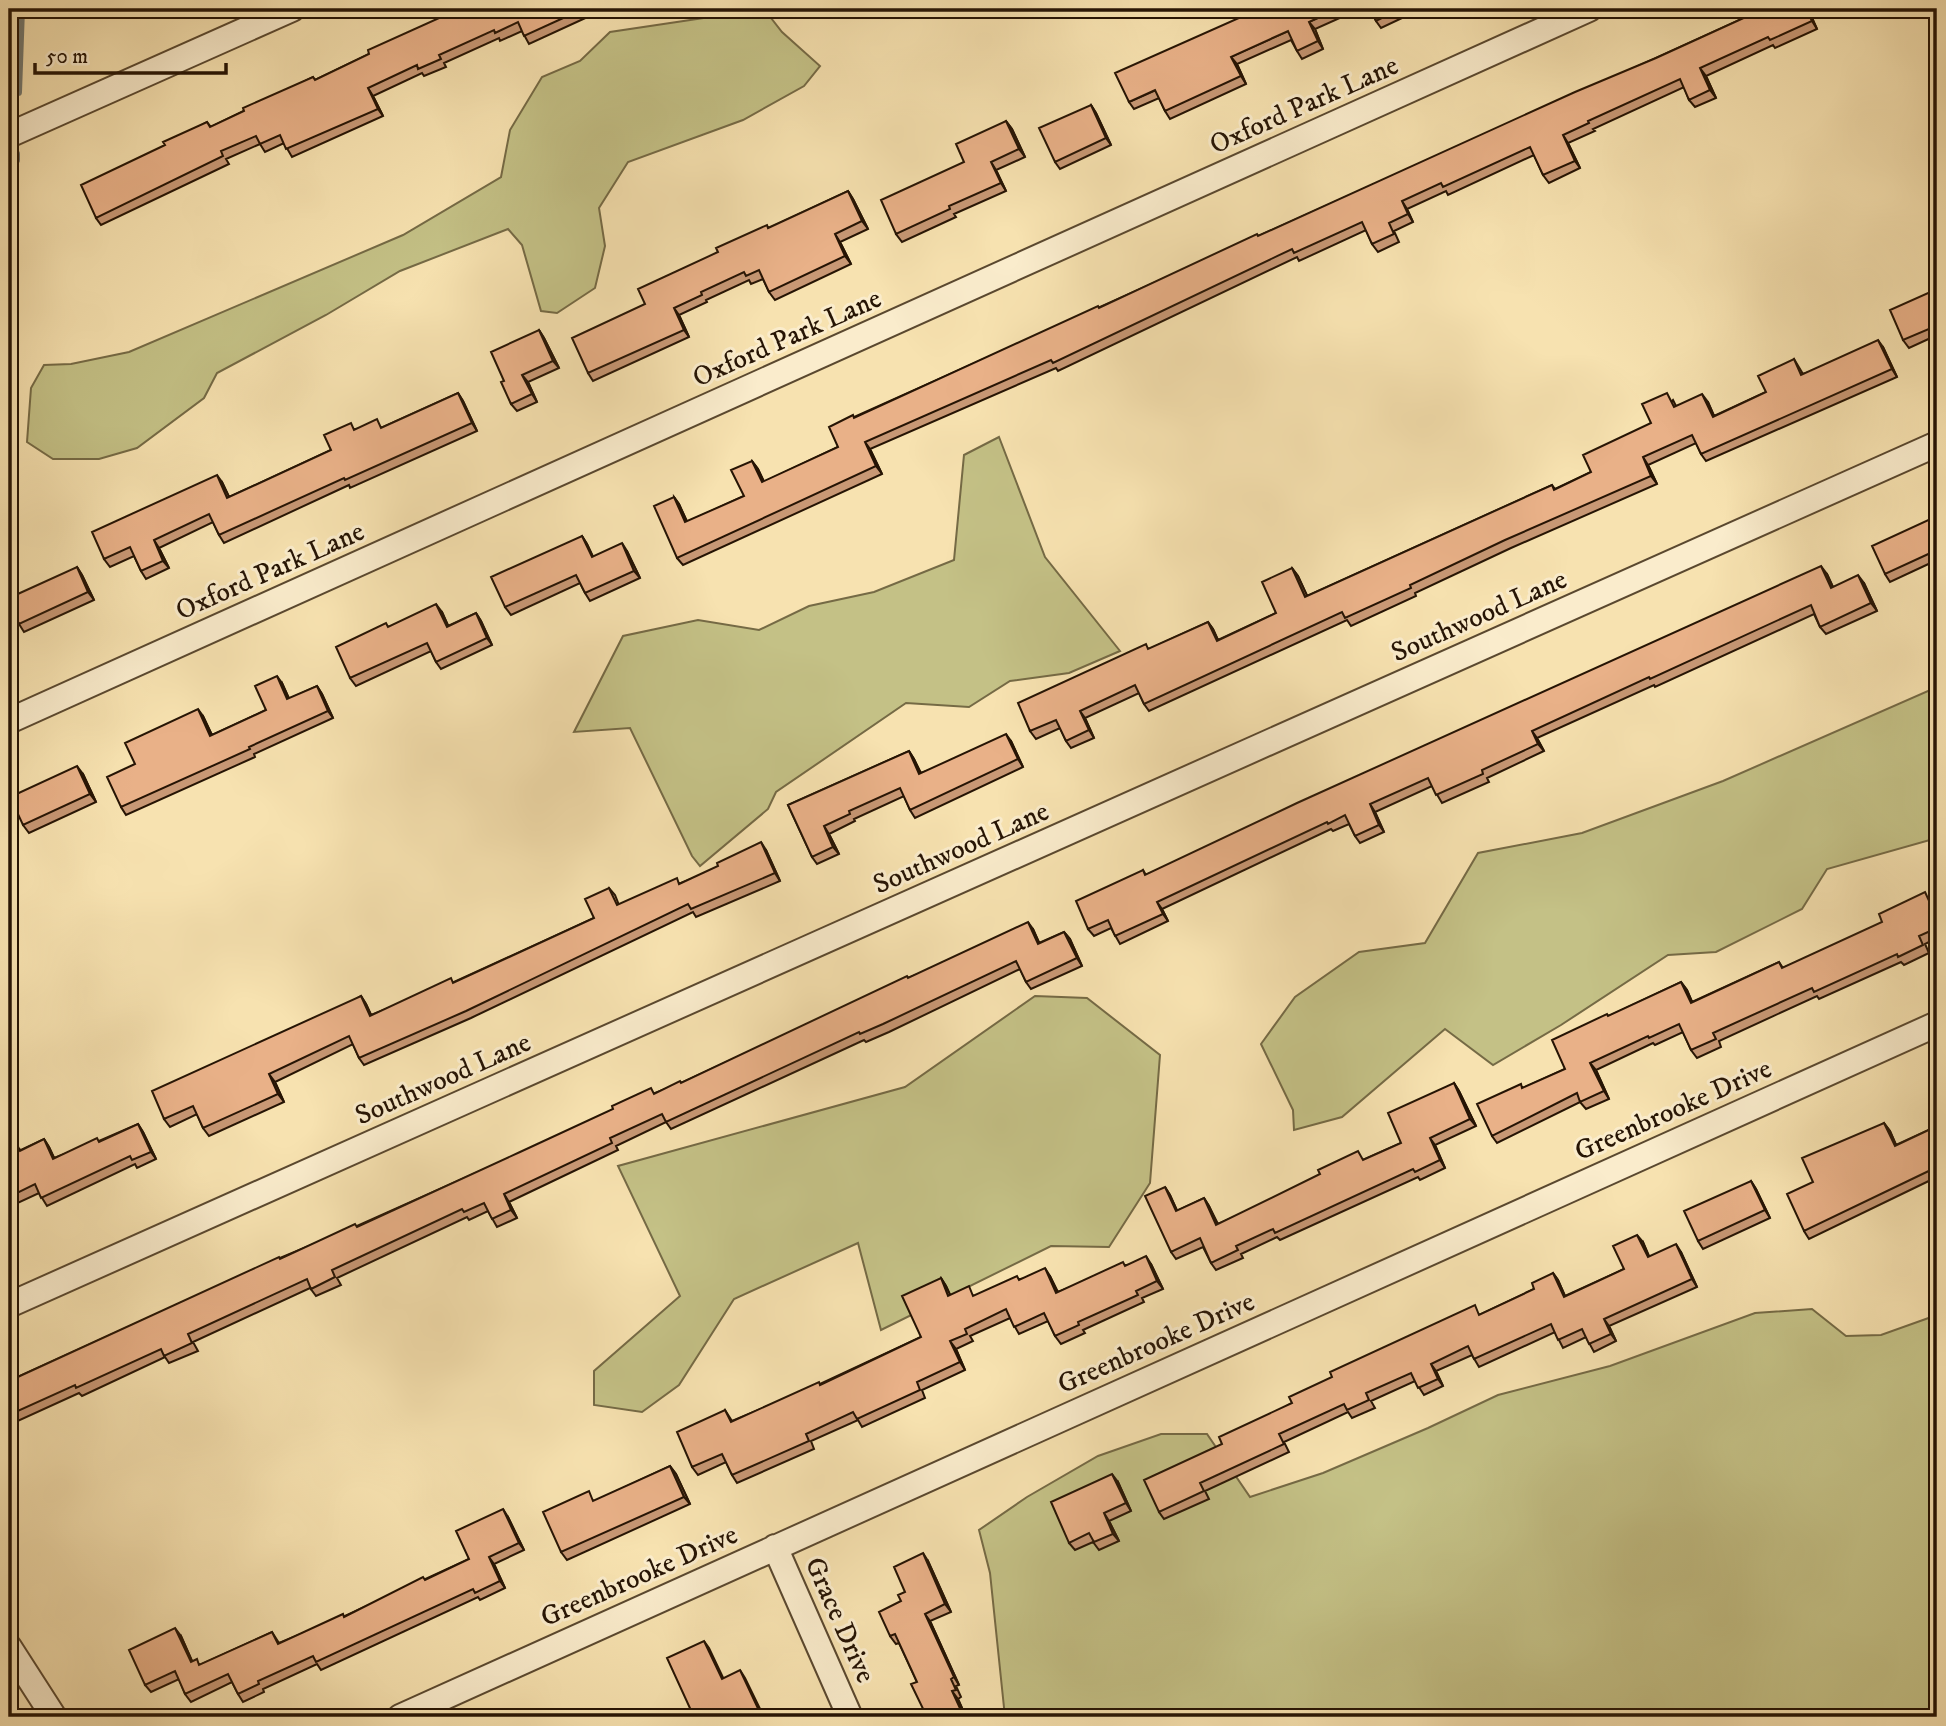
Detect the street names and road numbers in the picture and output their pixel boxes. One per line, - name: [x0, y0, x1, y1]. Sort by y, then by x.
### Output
- street label: Oxford Park Lane: [1204, 48, 1404, 162]
- street label: Oxford Park Lane: [687, 281, 887, 395]
- street label: Oxford Park Lane: [170, 514, 370, 628]
- street label: Southwood Lane: [1386, 562, 1572, 670]
- street label: Southwood Lane: [868, 794, 1054, 902]
- street label: Southwood Lane: [350, 1025, 536, 1133]
- street label: Greenbrooke Drive: [1569, 1051, 1777, 1169]
- street label: Greenbrooke Drive: [1052, 1284, 1260, 1402]
- street label: Greenbrooke Drive: [535, 1517, 743, 1635]
- street label: Grace Drive: [797, 1552, 883, 1688]

